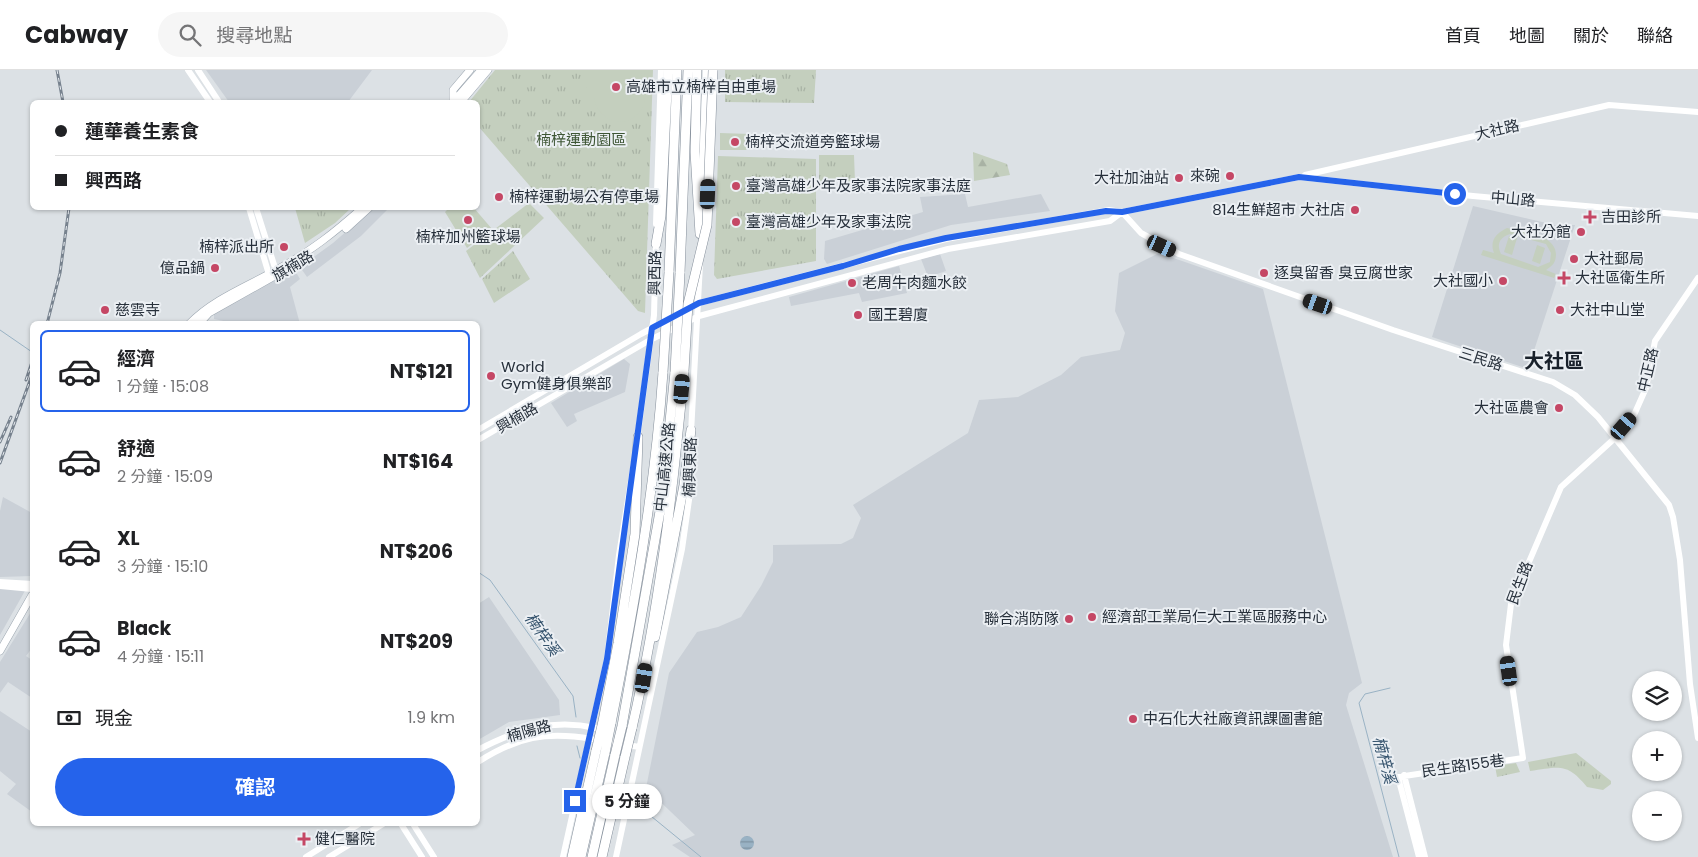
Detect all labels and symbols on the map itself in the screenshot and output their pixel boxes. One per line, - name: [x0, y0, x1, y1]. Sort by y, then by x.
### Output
- place label: 高雄市立楠梓自由車場: [626, 76, 776, 97]
- marker: 高雄市立楠梓自由車場: [610, 81, 622, 93]
- street label: 大社路: [1473, 114, 1521, 145]
- park label: 楠梓運動園區: [536, 129, 626, 150]
- place label: 楠梓交流道旁籃球場: [745, 131, 880, 152]
- marker: 楠梓交流道旁籃球場: [729, 136, 741, 148]
- place label: 來碗: [1190, 165, 1220, 186]
- place label: 大社加油站: [1094, 167, 1169, 188]
- marker: 來碗: [1224, 170, 1236, 182]
- marker: 大社加油站: [1173, 172, 1185, 184]
- place label: 臺灣高雄少年及家事法院家事法庭: [746, 175, 971, 196]
- car: [699, 179, 716, 209]
- marker: 臺灣高雄少年及家事法院家事法庭: [730, 180, 742, 192]
- route start: [1444, 183, 1466, 205]
- place label: 楠梓運動場公有停車場: [509, 186, 659, 207]
- street label: 中山路: [1490, 186, 1536, 211]
- marker: 楠梓運動場公有停車場: [493, 191, 505, 203]
- place label: 814生鮮超市 大社店: [1212, 199, 1345, 220]
- marker: 814生鮮超市 大社店: [1349, 204, 1361, 216]
- place label: 吉田診所: [1601, 206, 1661, 227]
- marker: 吉田診所: [1583, 210, 1597, 224]
- place label: 臺灣高雄少年及家事法院: [746, 211, 911, 232]
- marker: 楠梓加州籃球場: [462, 214, 474, 226]
- marker: 臺灣高雄少年及家事法院: [730, 216, 742, 228]
- place label: 大社分館: [1511, 221, 1571, 242]
- place label: 楠梓加州籃球場: [415, 226, 521, 247]
- marker: 大社分館: [1575, 226, 1587, 238]
- car: [1145, 233, 1178, 259]
- place label: 楠梓派出所: [199, 236, 274, 257]
- marker: 楠梓派出所: [278, 241, 290, 253]
- street label: 旗楠路: [268, 245, 317, 286]
- place label: 大社郵局: [1584, 248, 1644, 269]
- street label: 興西路: [644, 250, 665, 296]
- marker: 大社郵局: [1568, 253, 1580, 265]
- place label: 億品鍋: [160, 257, 205, 278]
- marker: 億品鍋: [209, 262, 221, 274]
- place label: 逐臭留香 臭豆腐世家: [1274, 262, 1413, 283]
- marker: 逐臭留香 臭豆腐世家: [1258, 267, 1270, 279]
- place label: 大社區衛生所: [1575, 267, 1665, 288]
- place label: 大社國小: [1433, 270, 1493, 291]
- marker: 大社區衛生所: [1557, 271, 1571, 285]
- place label: 老周牛肉麵水餃: [862, 272, 967, 293]
- marker: 大社國小: [1497, 275, 1509, 287]
- marker: 老周牛肉麵水餃: [846, 277, 858, 289]
- car: [1301, 292, 1334, 316]
- place label: 慈雲寺: [115, 299, 160, 320]
- place label: 大社中山堂: [1570, 299, 1645, 320]
- marker: 慈雲寺: [99, 304, 111, 316]
- place label: 國王碧廈: [868, 304, 928, 325]
- marker: 大社中山堂: [1554, 304, 1566, 316]
- marker: 國王碧廈: [852, 309, 864, 321]
- street label: 三民路: [1457, 342, 1506, 375]
- street label: 中正路: [1632, 346, 1663, 394]
- district label: 大社區: [1524, 347, 1584, 375]
- place label: World Gym健身俱樂部: [501, 356, 612, 394]
- marker: World Gym健身俱樂部: [485, 370, 497, 382]
- car: [673, 373, 690, 405]
- street label: 興楠路: [492, 397, 541, 438]
- place label: 大社區農會: [1474, 397, 1549, 418]
- marker: 大社區農會: [1553, 402, 1565, 414]
- car: [1608, 410, 1639, 442]
- street label: 中山高速公路: [649, 421, 680, 513]
- street label: 楠興東路: [678, 437, 701, 497]
- street label: 民生路: [1502, 558, 1537, 608]
- place label: 經濟部工業局仁大工業區服務中心: [1102, 606, 1327, 627]
- water label: 楠梓溪: [519, 608, 567, 662]
- place label: 聯合消防隊: [984, 608, 1059, 629]
- marker: 經濟部工業局仁大工業區服務中心: [1086, 611, 1098, 623]
- marker: 聯合消防隊: [1063, 613, 1075, 625]
- car: [1499, 655, 1518, 687]
- car: [634, 662, 653, 694]
- place label: 中石化大社廠資訊課圖書館: [1143, 708, 1323, 729]
- marker: 中石化大社廠資訊課圖書館: [1127, 713, 1139, 725]
- street label: 楠陽路: [504, 715, 553, 746]
- water label: 楠梓溪: [1367, 734, 1402, 788]
- street label: 民生路155巷: [1420, 749, 1506, 782]
- callout: 5 分鐘: [592, 784, 662, 818]
- route end: [564, 790, 586, 812]
- place label: 健仁醫院: [315, 828, 375, 849]
- marker: 健仁醫院: [297, 832, 311, 846]

